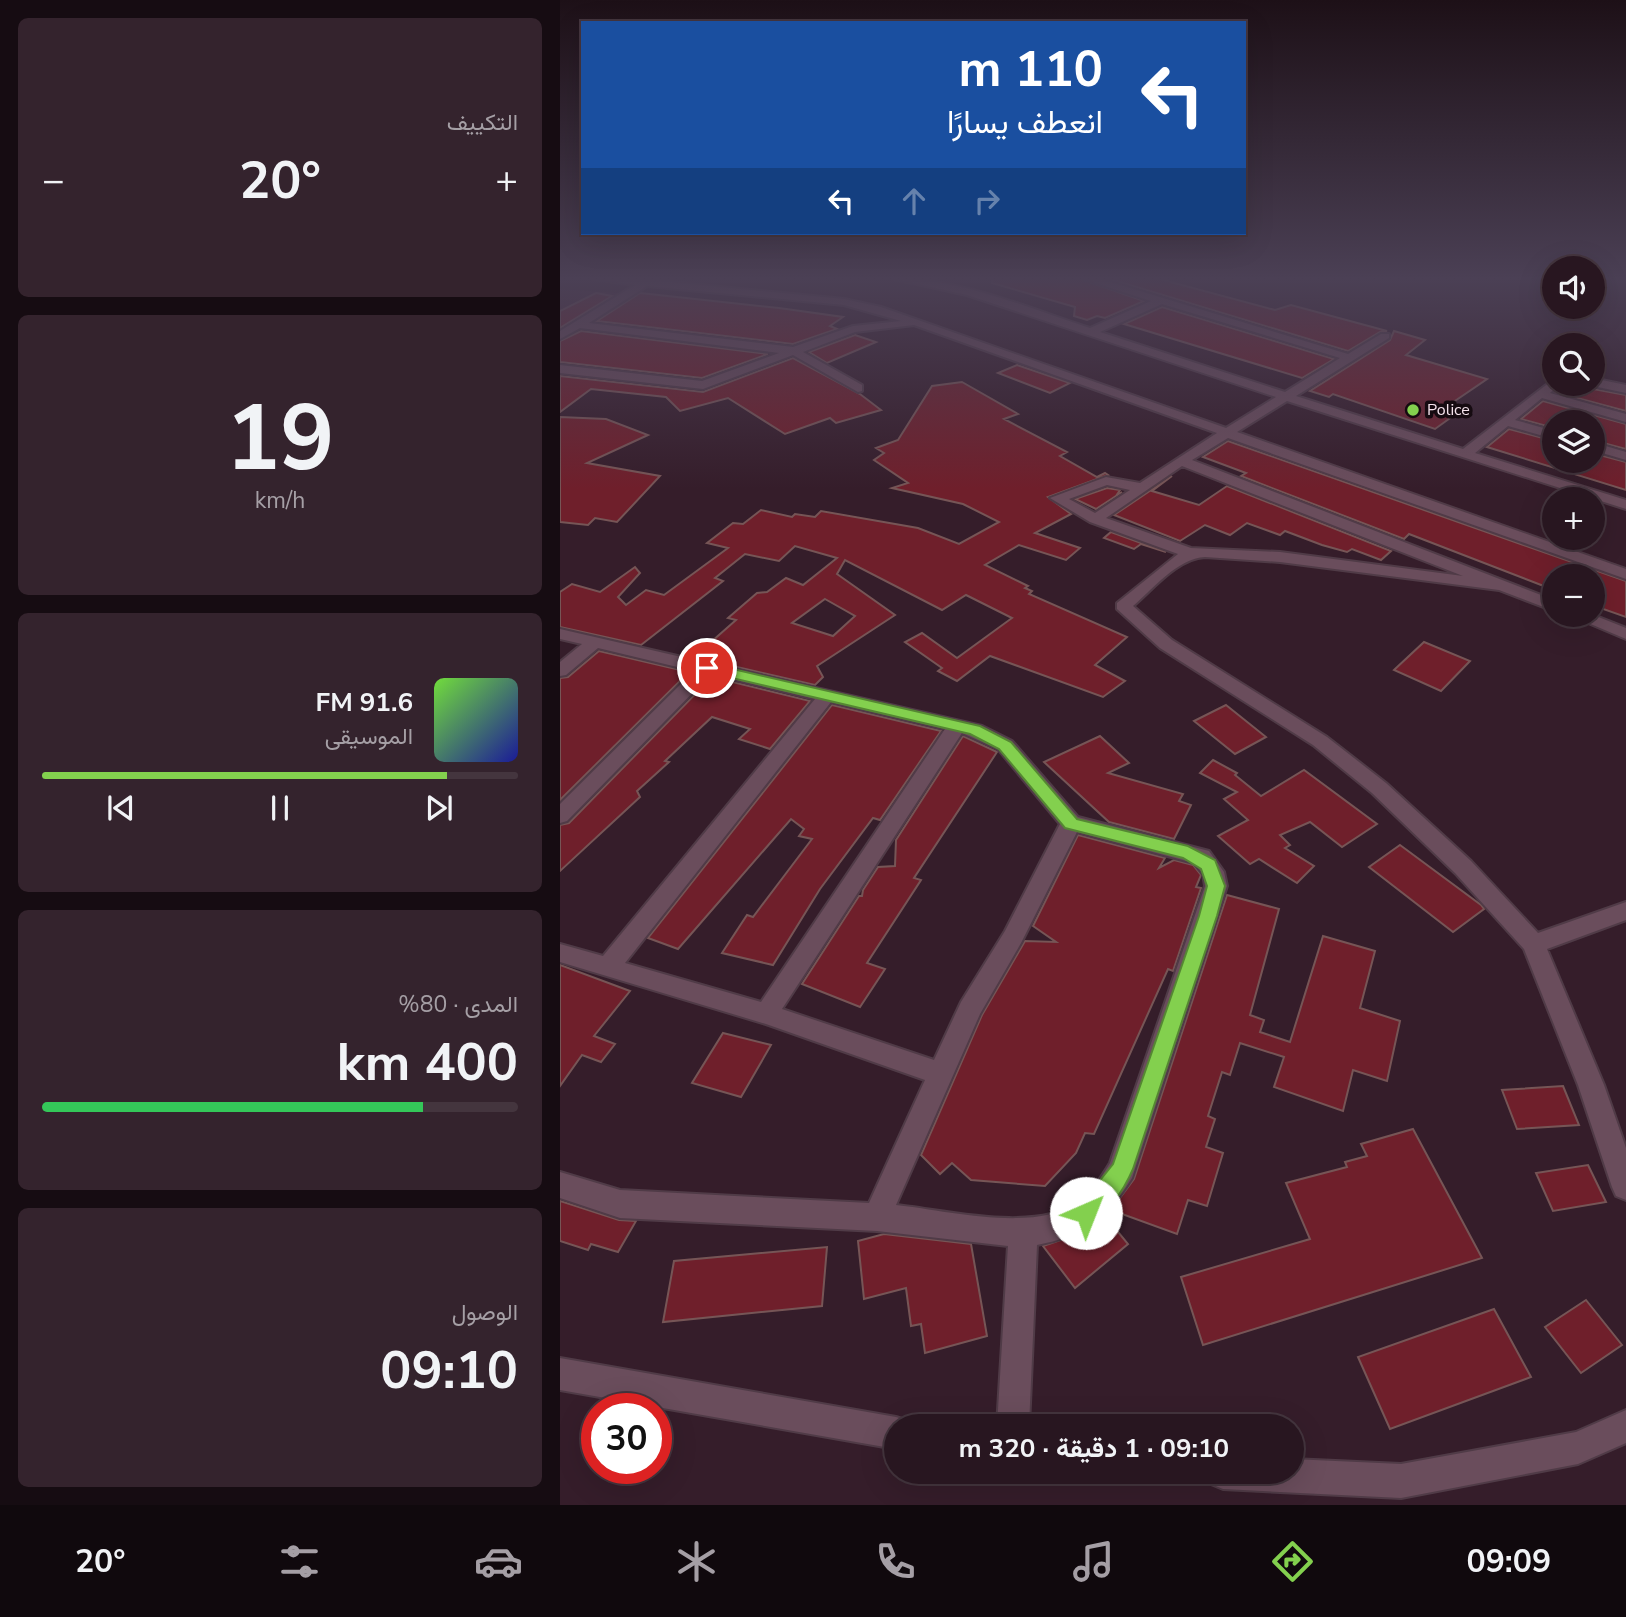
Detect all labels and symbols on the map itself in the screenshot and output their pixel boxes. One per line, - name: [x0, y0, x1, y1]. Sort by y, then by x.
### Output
- place label: Police: [1427, 399, 1470, 421]
- marker: Police: [1405, 402, 1421, 418]
- pin: [677, 638, 737, 698]
- position arrow: [1049, 1176, 1123, 1250]
- speed limit sign: 30: [581, 1393, 672, 1484]

